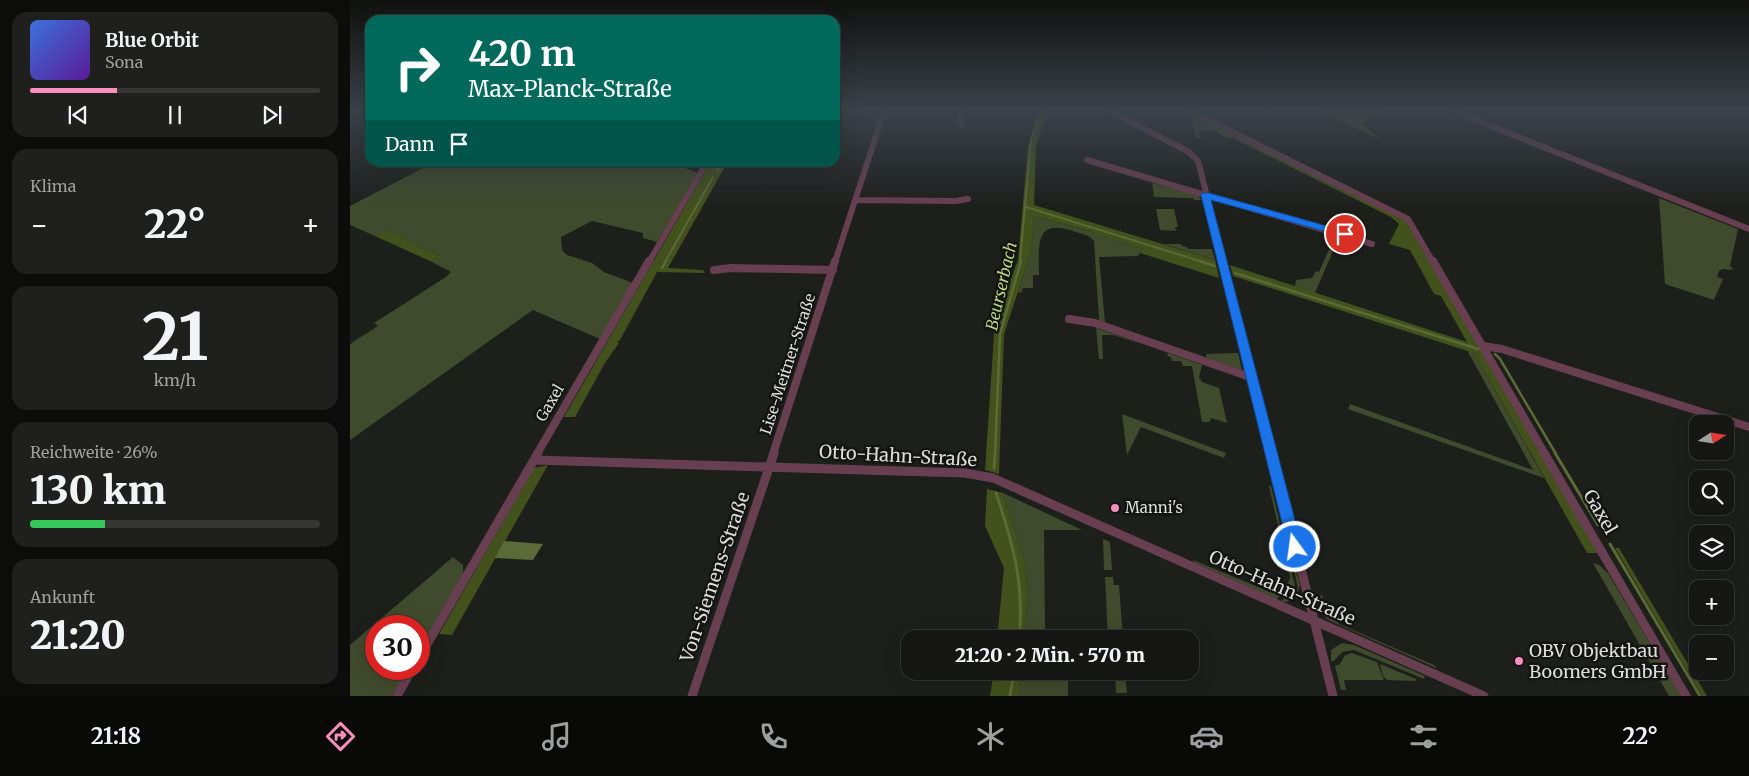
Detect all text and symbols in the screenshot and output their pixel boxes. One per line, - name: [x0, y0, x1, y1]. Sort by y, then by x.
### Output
- text: Blue Orbit: [105, 28, 199, 52]
- text: 420 m: [468, 32, 576, 76]
- icon: right: [385, 35, 450, 100]
- text: Sona: [105, 52, 143, 72]
- text: Max-Planck-Straße: [468, 75, 672, 103]
- icon: previous: [64, 101, 92, 129]
- icon: pause: [161, 101, 189, 129]
- icon: next: [258, 101, 286, 129]
- icon: arrive: [445, 130, 473, 158]
- text: Dann: [385, 132, 435, 156]
- text: Klima: [30, 176, 76, 196]
- text: 22°: [144, 201, 206, 248]
- text: −: [30, 207, 49, 243]
- text: +: [301, 207, 320, 243]
- pin: [1324, 213, 1366, 255]
- icon: arrive: [1331, 220, 1359, 248]
- water label: Beurserbach: [981, 240, 1021, 332]
- street label: Lise-Meitner-Straße: [756, 291, 819, 437]
- text: 21: [142, 296, 208, 378]
- text: km/h: [154, 370, 196, 390]
- street label: Gaxel: [531, 380, 568, 425]
- north arrow: [1689, 415, 1734, 460]
- map controls: [1689, 415, 1734, 680]
- street label: Otto-Hahn-Straße: [819, 440, 978, 471]
- text: Reichweite · 26%: [30, 442, 158, 462]
- text: 130 km: [30, 467, 166, 514]
- button: search: [1689, 470, 1734, 515]
- street label: Gaxel: [1578, 485, 1623, 539]
- street label: Von-Siemens-Straße: [674, 489, 754, 666]
- place label: Manni's: [1125, 498, 1183, 517]
- marker: Manni's: [1109, 502, 1121, 514]
- position arrow: [1268, 520, 1320, 572]
- button: layers: [1689, 525, 1734, 570]
- street label: Otto-Hahn-Straße: [1205, 545, 1359, 630]
- button: +: [1689, 580, 1734, 625]
- text: Ankunft: [30, 587, 95, 607]
- text: 21:20: [30, 612, 126, 659]
- speed limit sign: 30: [365, 615, 430, 680]
- button: −: [1689, 635, 1734, 680]
- place label: OBV Objektbau Boomers GmbH: [1529, 639, 1667, 683]
- text: 21:20 · 2 Min. · 570 m: [955, 643, 1145, 667]
- marker: OBV Objektbau Boomers GmbH: [1513, 655, 1525, 667]
- icon: directions: [323, 719, 358, 754]
- icon: music: [539, 719, 574, 754]
- icon: phone: [756, 719, 791, 754]
- icon: climate: [973, 719, 1008, 754]
- icon: car: [1189, 719, 1224, 754]
- icon: filters: [1406, 719, 1441, 754]
- text: 21:18: [91, 722, 141, 750]
- text: 22°: [1622, 722, 1658, 750]

